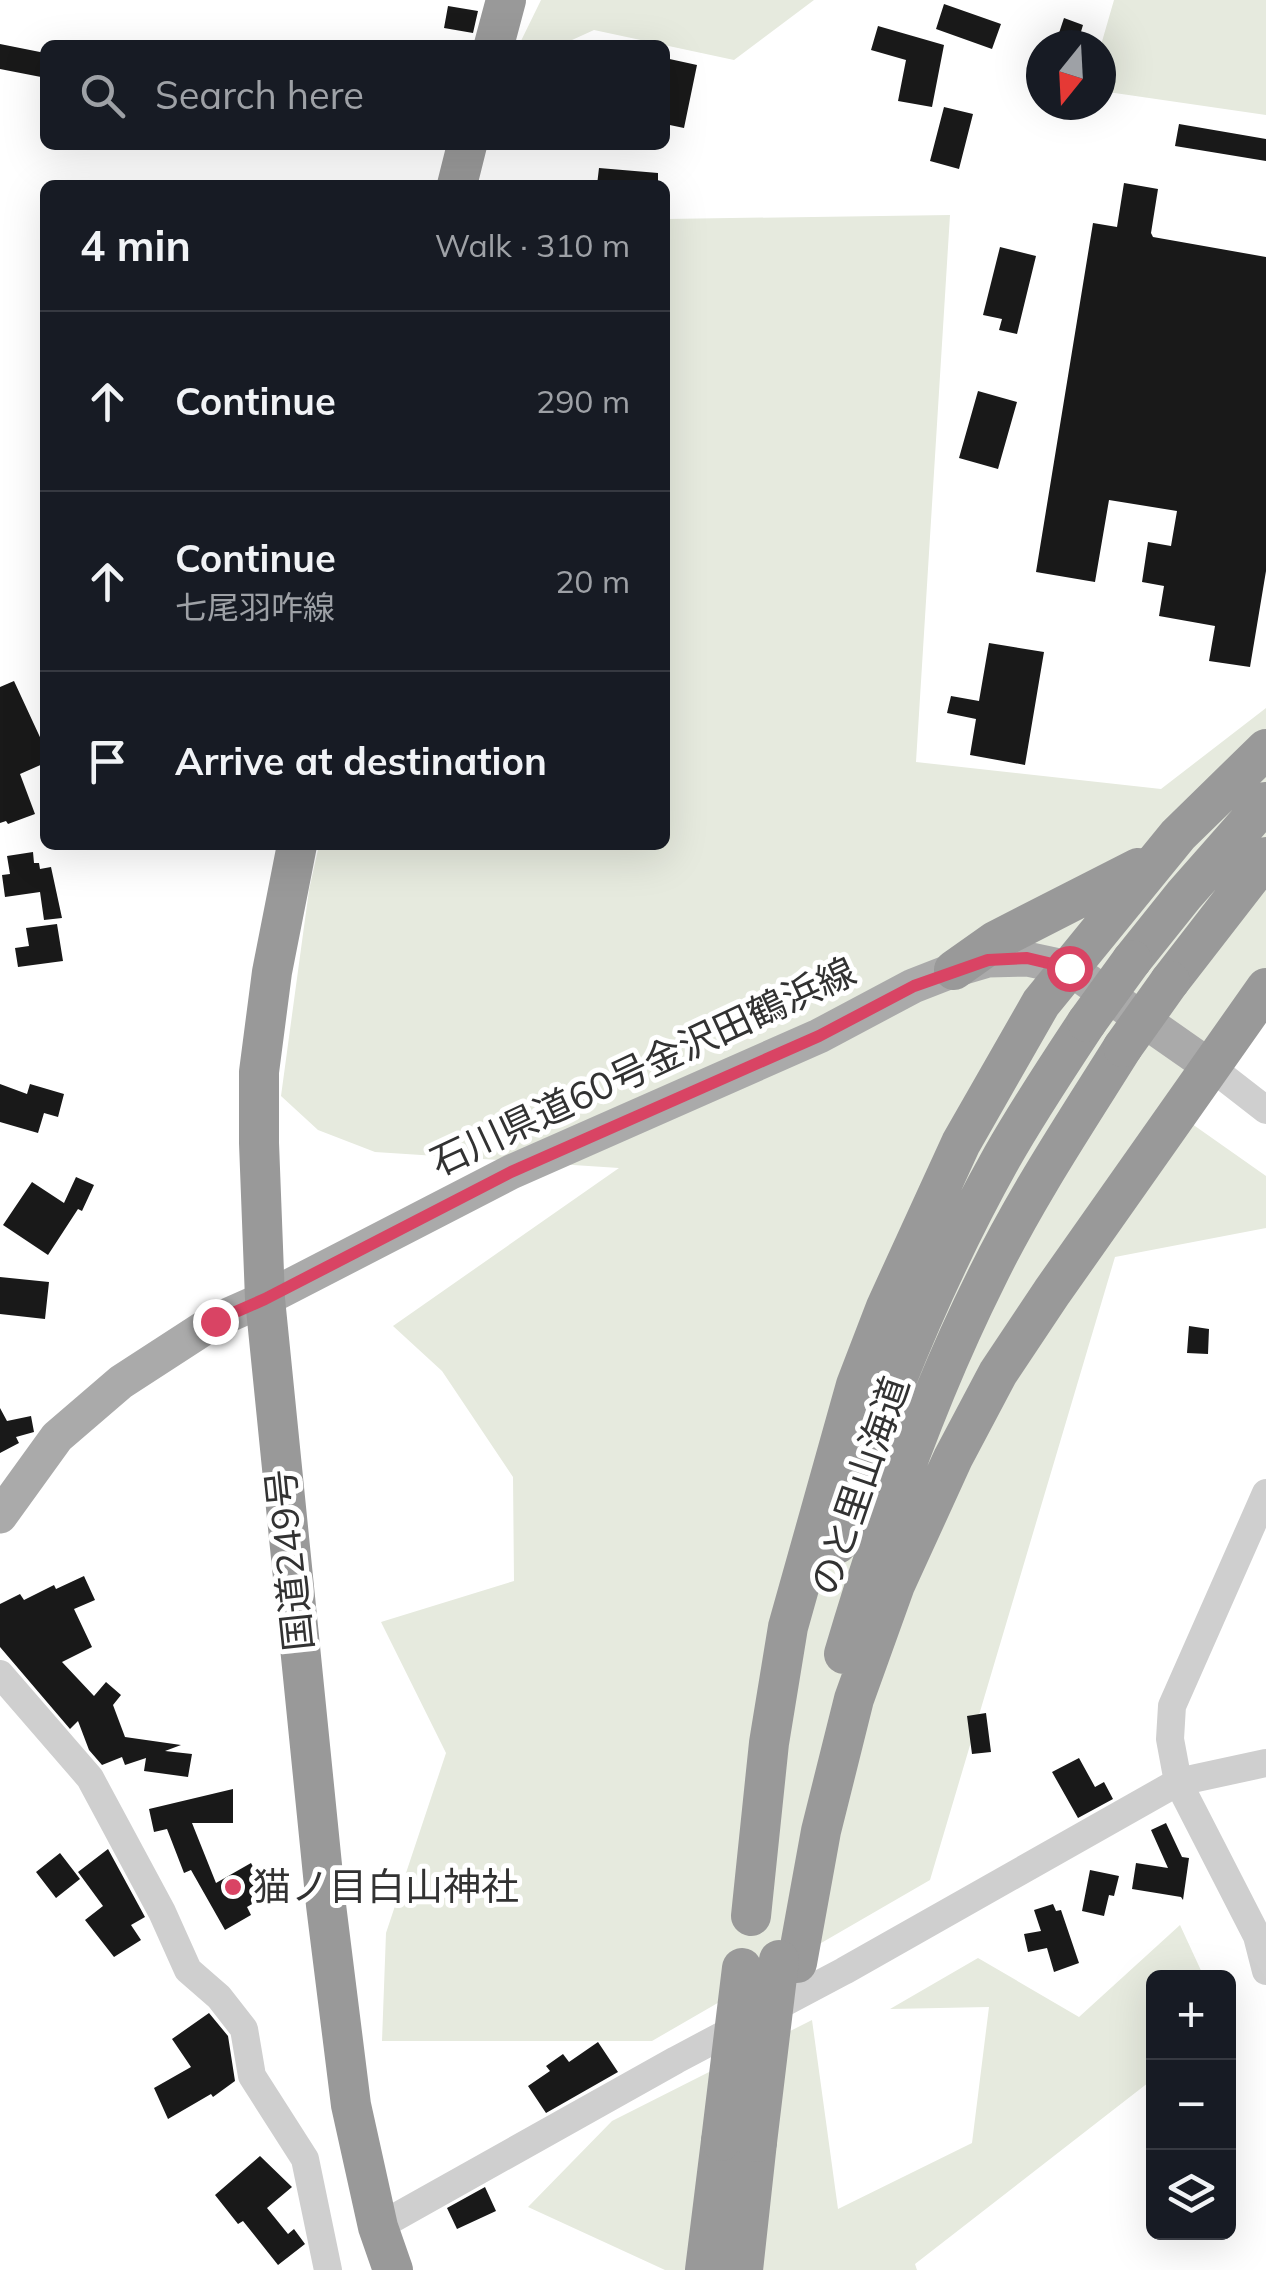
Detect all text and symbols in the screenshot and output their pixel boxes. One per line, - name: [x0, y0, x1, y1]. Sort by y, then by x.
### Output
- north arrow: [1026, 30, 1116, 120]
- search box: [40, 40, 670, 150]
- icon: search: [75, 68, 130, 123]
- text: Search here: [155, 71, 364, 119]
- text: 4 min: [80, 219, 191, 272]
- text: Walk · 310 m: [435, 225, 630, 265]
- icon: ahead: [80, 374, 135, 429]
- text: Continue: [175, 377, 336, 425]
- text: 290 m: [536, 381, 630, 421]
- text: Continue: [175, 534, 336, 582]
- icon: ahead: [80, 554, 135, 609]
- text: 20 m: [555, 561, 630, 601]
- text: 七尾羽咋線: [175, 587, 335, 627]
- icon: arrive: [80, 734, 135, 789]
- text: Arrive at destination: [175, 737, 547, 785]
- street label: 石川県道60号金沢田鶴浜線: [422, 946, 863, 1186]
- route start: [1047, 946, 1093, 992]
- route end: [193, 1299, 239, 1345]
- street label: のと里山海道: [799, 1370, 919, 1601]
- street label: 国道249号: [256, 1467, 322, 1653]
- place label: 猫ノ目白山神社: [253, 1862, 519, 1910]
- marker: 猫ノ目白山神社: [222, 1876, 244, 1898]
- map controls: [1146, 1970, 1236, 2240]
- button: +: [1146, 1970, 1236, 2060]
- button: −: [1146, 2060, 1236, 2150]
- button: layers: [1146, 2150, 1236, 2240]

